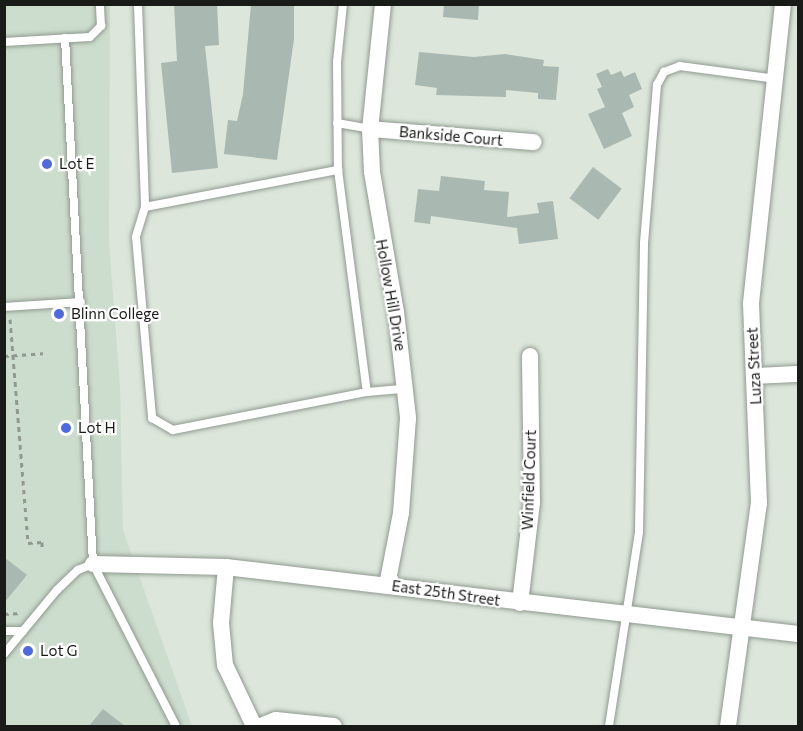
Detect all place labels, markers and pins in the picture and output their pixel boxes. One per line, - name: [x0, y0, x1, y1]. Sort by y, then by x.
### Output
- place label: Lot E: [59, 155, 94, 173]
- marker: Lot E: [40, 157, 54, 171]
- place label: Blinn College: [71, 305, 159, 323]
- marker: Blinn College: [52, 307, 66, 321]
- place label: Lot H: [78, 419, 116, 437]
- marker: Lot H: [59, 421, 73, 435]
- place label: Lot G: [40, 642, 77, 660]
- marker: Lot G: [21, 644, 35, 658]

